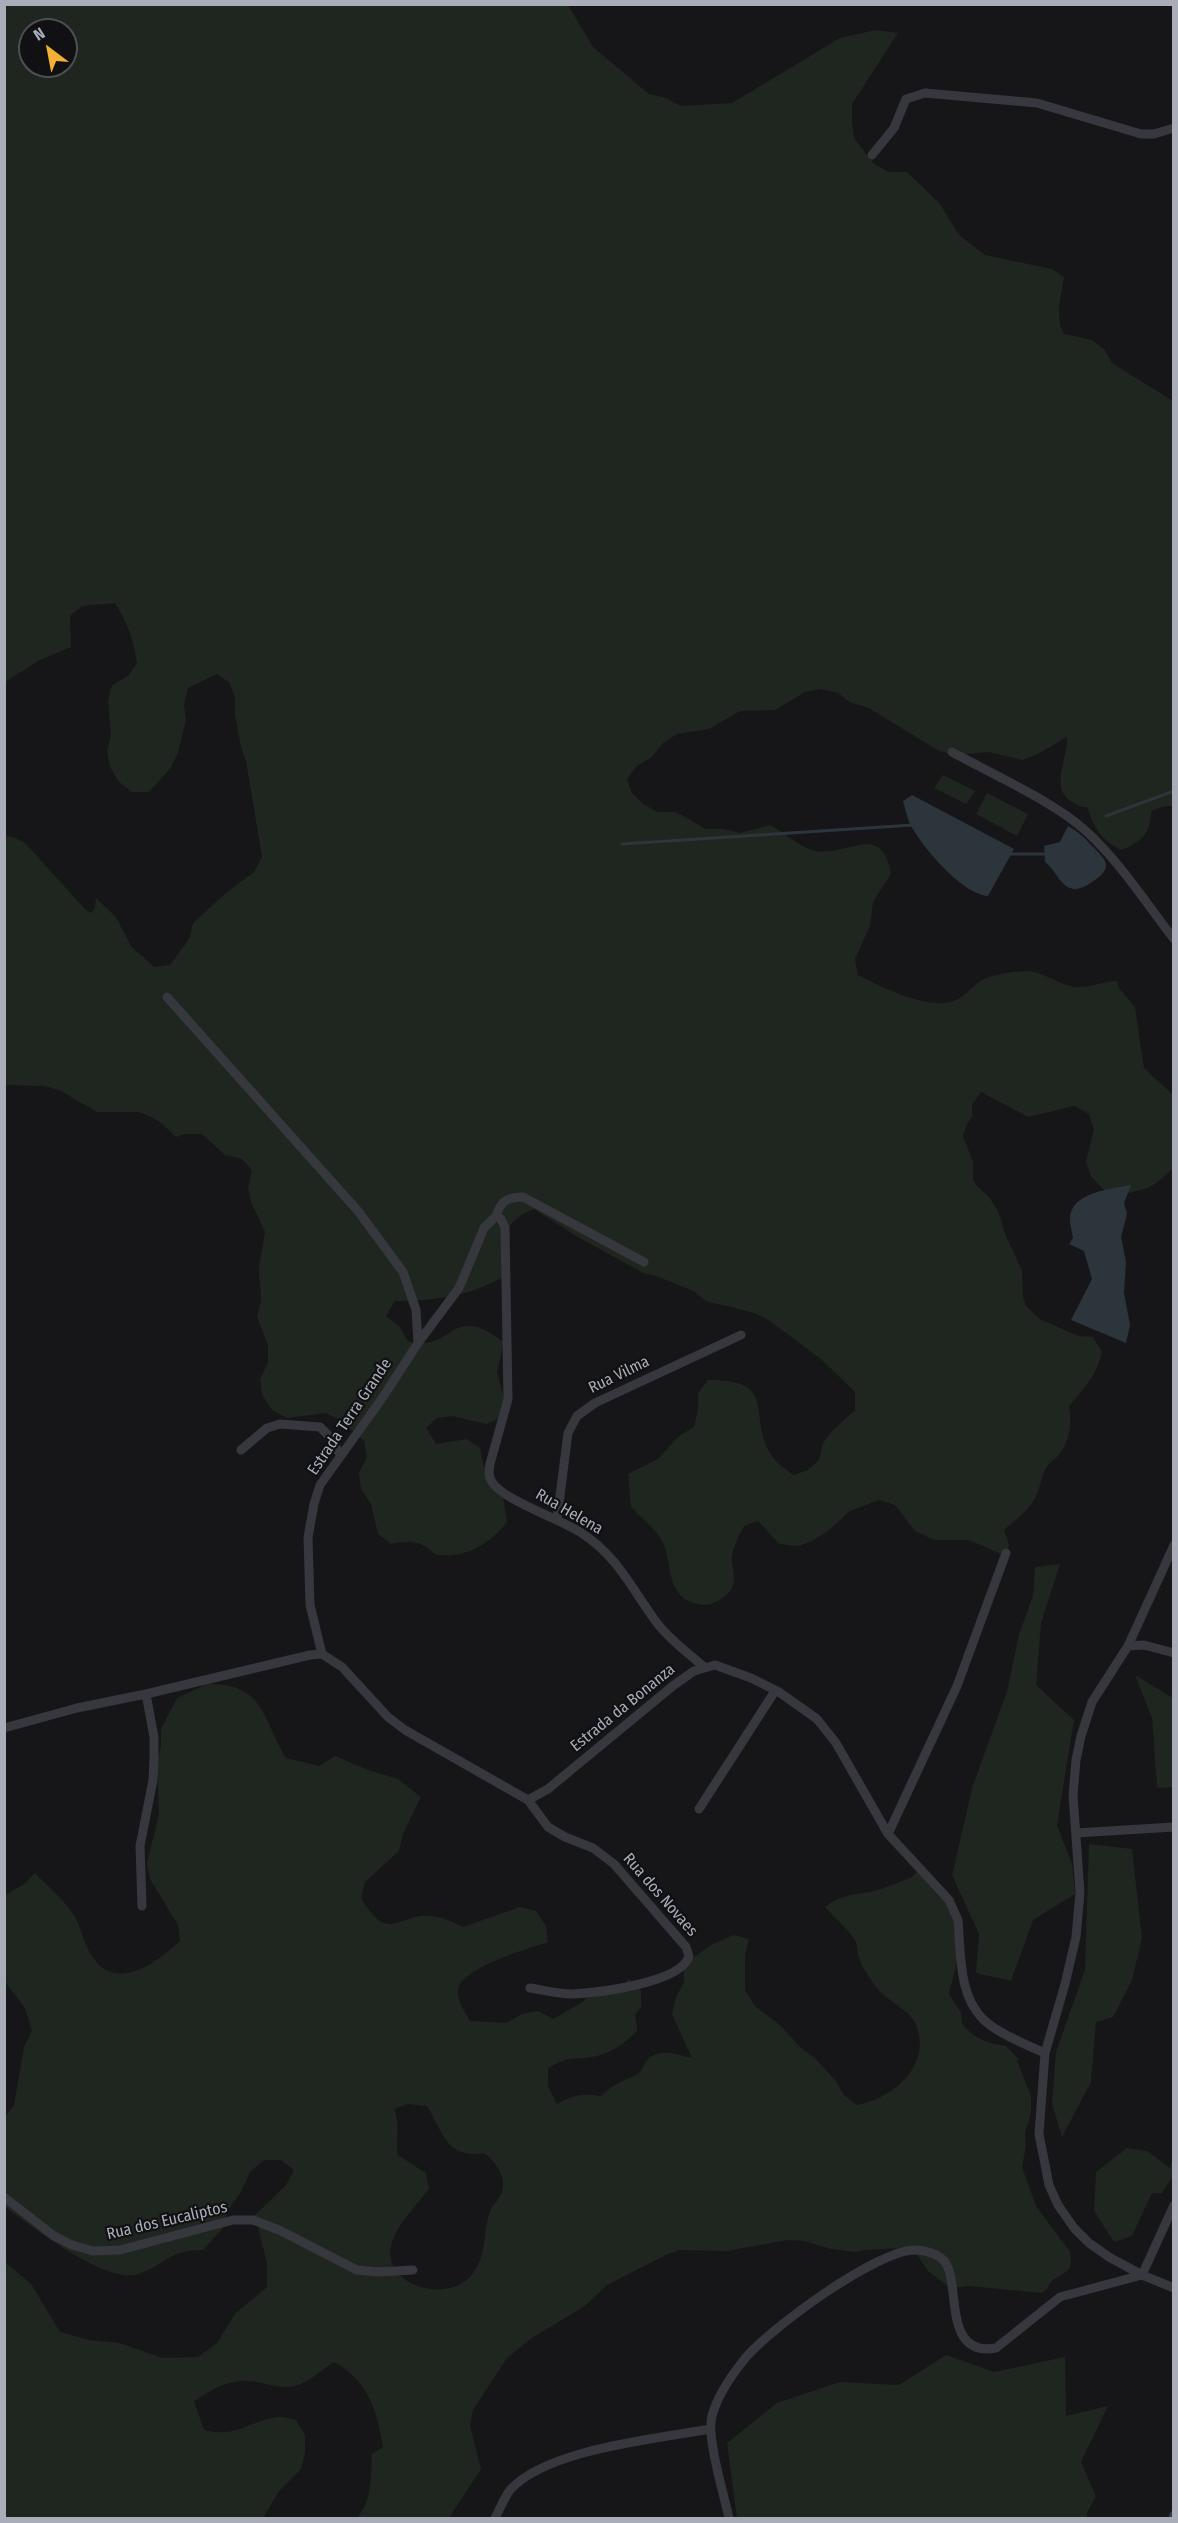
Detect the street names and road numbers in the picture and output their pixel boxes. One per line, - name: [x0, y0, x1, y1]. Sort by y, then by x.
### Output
- street label: Rua Vilma: [585, 1352, 653, 1398]
- street label: Estrada Terra Grande: [304, 1355, 396, 1479]
- street label: Rua Helena: [532, 1485, 606, 1539]
- street label: Estrada da Bonanza: [567, 1660, 679, 1756]
- street label: Rua dos Novaes: [619, 1850, 701, 1940]
- street label: Rua dos Eucaliptos: [105, 2198, 229, 2244]

